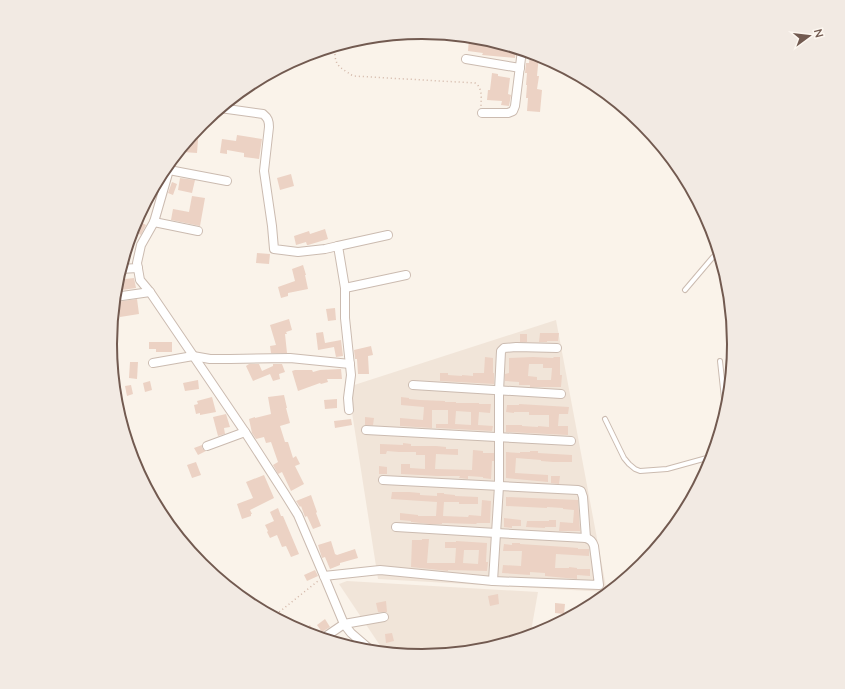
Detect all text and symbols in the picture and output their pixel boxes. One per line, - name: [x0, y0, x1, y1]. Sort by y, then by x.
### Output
- north arrow: [789, 16, 829, 56]
- text: N: [812, 28, 827, 39]

